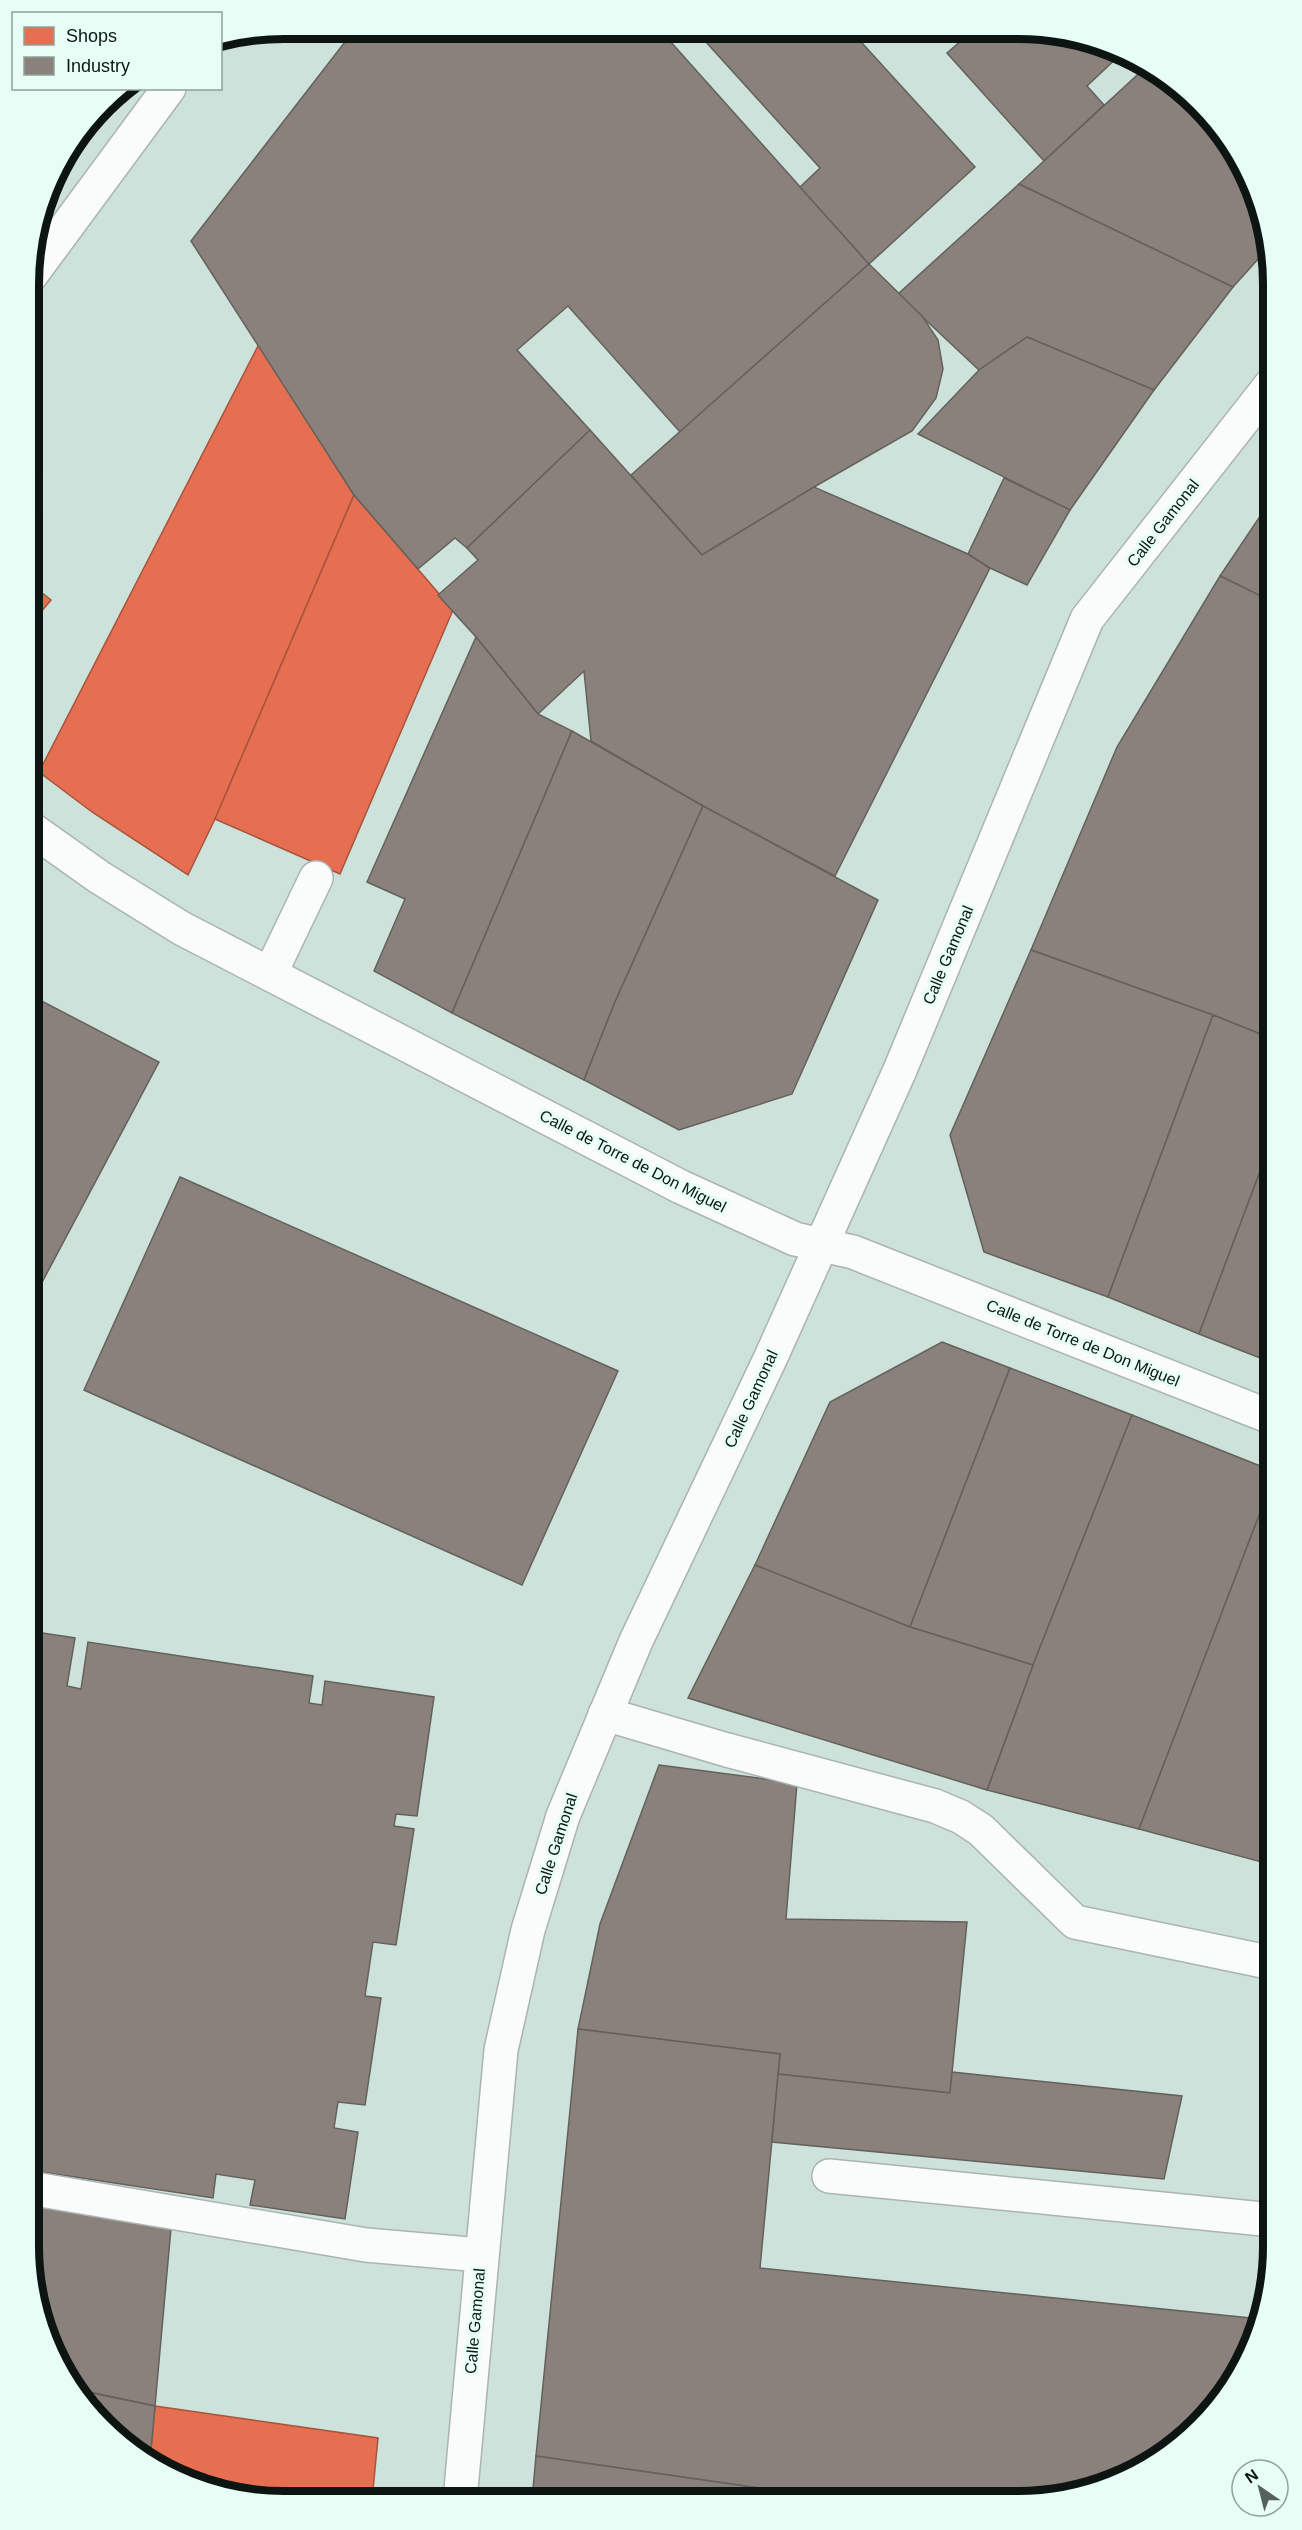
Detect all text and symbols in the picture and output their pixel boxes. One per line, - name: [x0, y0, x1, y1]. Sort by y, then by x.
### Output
- legend: [12, 12, 222, 90]
- text: Shops: [66, 26, 117, 46]
- text: Industry: [66, 56, 130, 76]
- street label: Calle Gamonal: [1124, 476, 1202, 570]
- street label: Calle Gamonal: [920, 903, 976, 1007]
- street label: Calle de Torre de Don Miguel: [537, 1106, 729, 1216]
- street label: Calle de Torre de Don Miguel: [984, 1296, 1182, 1390]
- street label: Calle Gamonal: [721, 1347, 781, 1451]
- street label: Calle Gamonal: [532, 1791, 580, 1897]
- street label: Calle Gamonal: [462, 2268, 488, 2374]
- north arrow: [1230, 2458, 1290, 2518]
- text: N: [1242, 2466, 1261, 2486]

